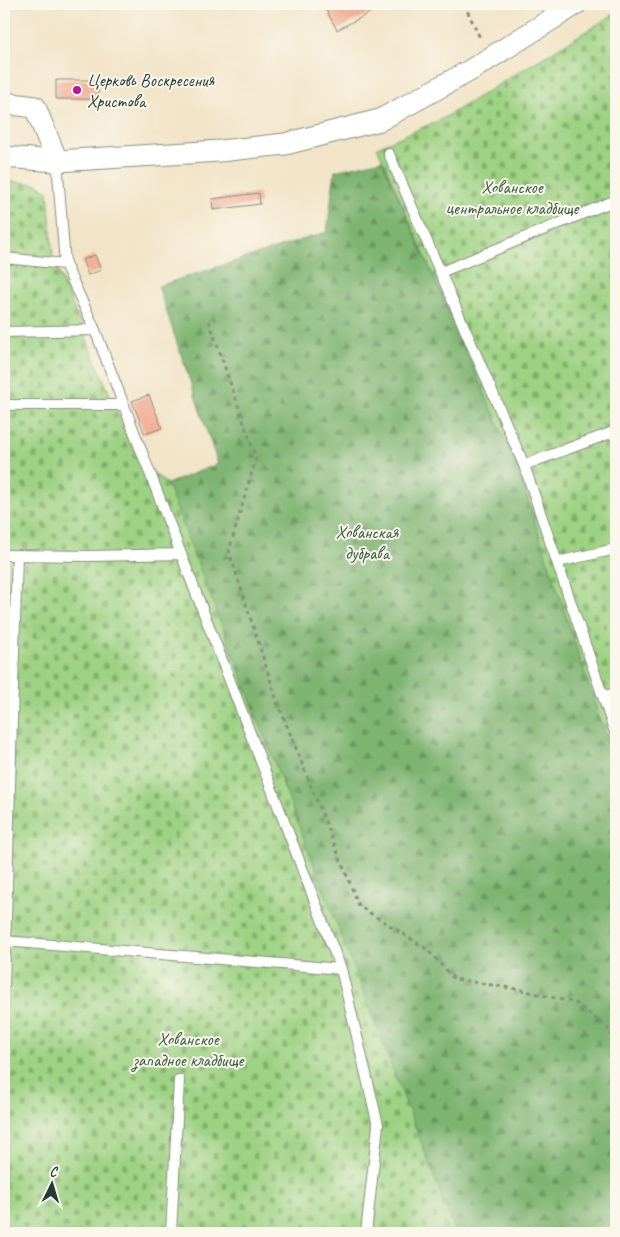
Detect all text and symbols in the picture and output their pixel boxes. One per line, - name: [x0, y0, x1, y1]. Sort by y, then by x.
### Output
- place label: Церковь Воскресения Христова: [87, 69, 215, 112]
- marker: Церковь Воскресения Христова: [71, 84, 83, 96]
- park label: Хованское центральное кладбище: [446, 176, 579, 219]
- park label: Хованская дубрава: [336, 521, 400, 564]
- park label: Хованское западное кладбище: [131, 1028, 244, 1072]
- north arrow: [28, 1160, 78, 1210]
- text: С: [49, 1163, 59, 1181]

